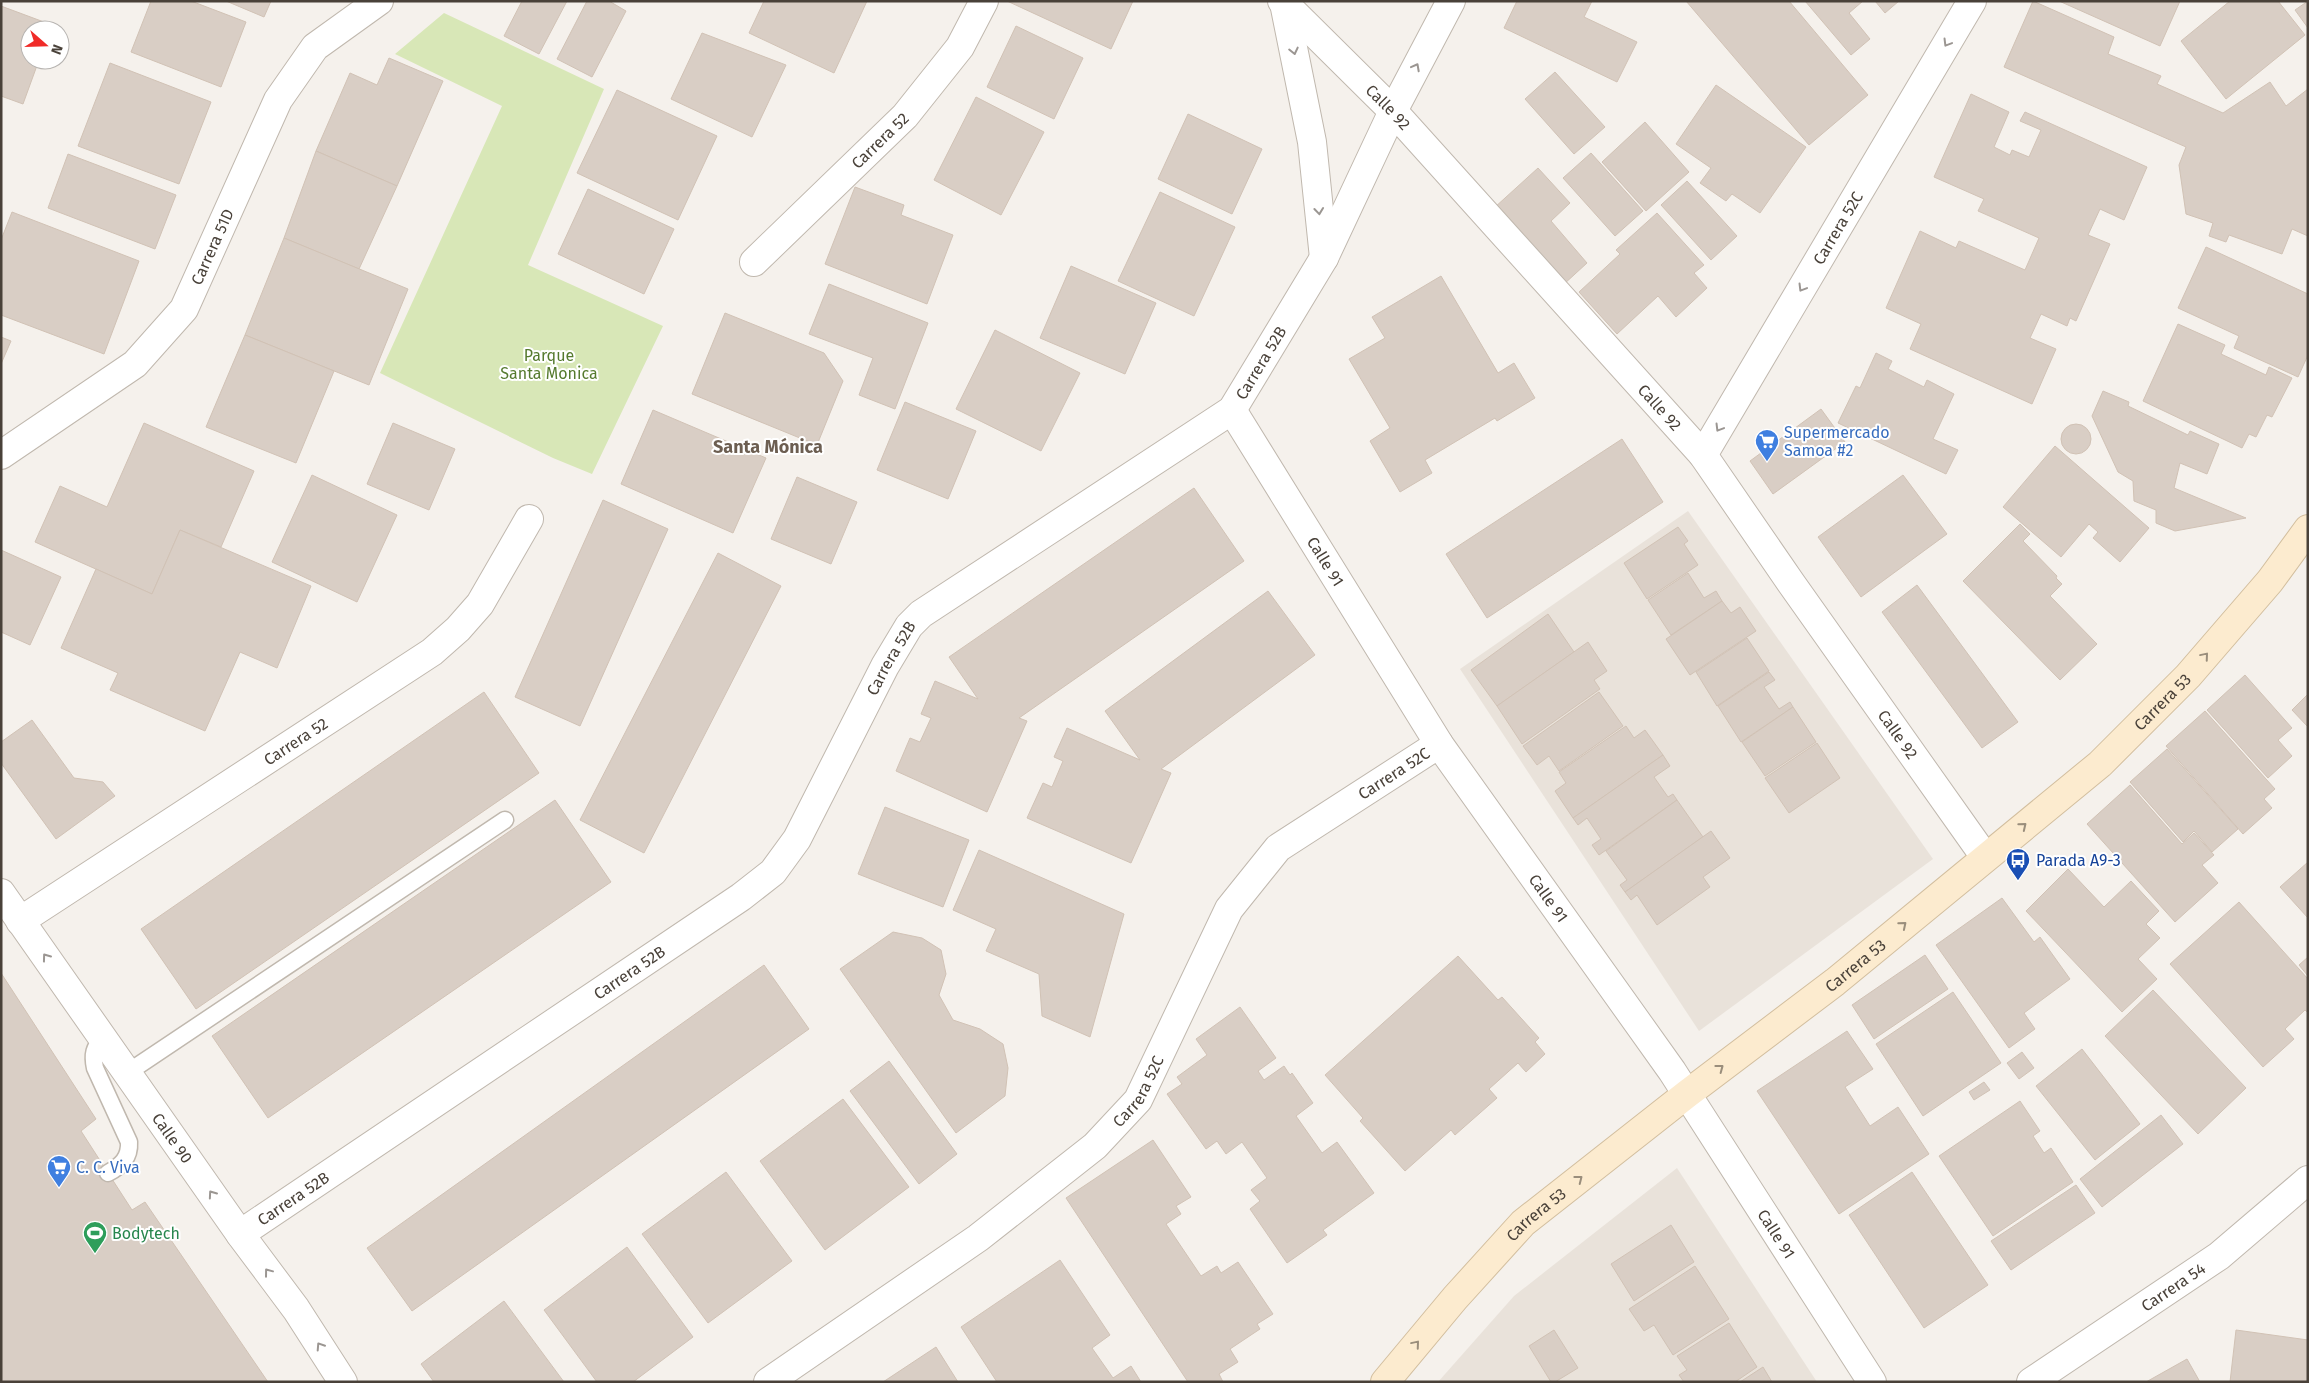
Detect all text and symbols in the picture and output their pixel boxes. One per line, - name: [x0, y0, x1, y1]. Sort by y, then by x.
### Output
- north arrow: [20, 20, 70, 70]
- one-way arrow: [1943, 38, 1953, 47]
- text: N: [47, 42, 66, 57]
- one-way arrow: [1288, 46, 1299, 55]
- one-way arrow: [1410, 64, 1420, 73]
- street label: Calle 92: [1362, 80, 1415, 133]
- street label: Carrera 52: [847, 108, 913, 172]
- street label: Carrera 52C: [1809, 188, 1866, 268]
- street label: Carrera 51D: [187, 206, 237, 288]
- one-way arrow: [1313, 207, 1324, 215]
- one-way arrow: [1798, 283, 1808, 292]
- street label: Carrera 52B: [1231, 323, 1290, 403]
- park label: Parque Santa Monica: [500, 346, 598, 383]
- street label: Calle 92: [1634, 380, 1686, 434]
- one-way arrow: [1715, 423, 1725, 432]
- place label: Supermercado Samoa #2: [1784, 423, 1890, 460]
- supermarket icon: Supermercado Samoa #2: [1754, 428, 1780, 462]
- district label: Santa Mónica: [713, 436, 823, 458]
- street label: Calle 91: [1303, 533, 1348, 590]
- street label: Carrera 52B: [862, 617, 919, 698]
- one-way arrow: [2200, 653, 2208, 662]
- street label: Carrera 53: [2130, 669, 2195, 734]
- street label: Calle 92: [1874, 706, 1922, 763]
- street label: Carrera 52: [260, 713, 331, 769]
- street label: Carrera 52C: [1354, 743, 1433, 803]
- one-way arrow: [2017, 824, 2026, 832]
- bus stop icon: Parada A9-3: [2005, 847, 2031, 881]
- place label: Parada A9-3: [2036, 851, 2121, 870]
- street label: Calle 91: [1525, 870, 1572, 926]
- one-way arrow: [1898, 921, 1907, 930]
- street label: Carrera 53: [1821, 935, 1889, 996]
- street label: Carrera 52B: [590, 941, 669, 1003]
- one-way arrow: [43, 954, 52, 963]
- street label: Carrera 52C: [1108, 1052, 1167, 1131]
- one-way arrow: [1714, 1066, 1723, 1074]
- street label: Calle 90: [148, 1109, 197, 1167]
- supermarket icon: C. C. Viva: [46, 1154, 72, 1188]
- place label: C. C. Viva: [76, 1158, 140, 1177]
- street label: Carrera 52B: [254, 1167, 333, 1229]
- one-way arrow: [1573, 1177, 1582, 1185]
- street label: Carrera 53: [1502, 1184, 1570, 1245]
- one-way arrow: [209, 1190, 218, 1199]
- street label: Calle 91: [1754, 1206, 1799, 1262]
- sports icon: Bodytech: [82, 1220, 108, 1254]
- place label: Bodytech: [112, 1224, 180, 1243]
- street label: Carrera 54: [2137, 1258, 2209, 1315]
- one-way arrow: [264, 1268, 274, 1277]
- one-way arrow: [1411, 1341, 1420, 1350]
- one-way arrow: [316, 1342, 326, 1351]

